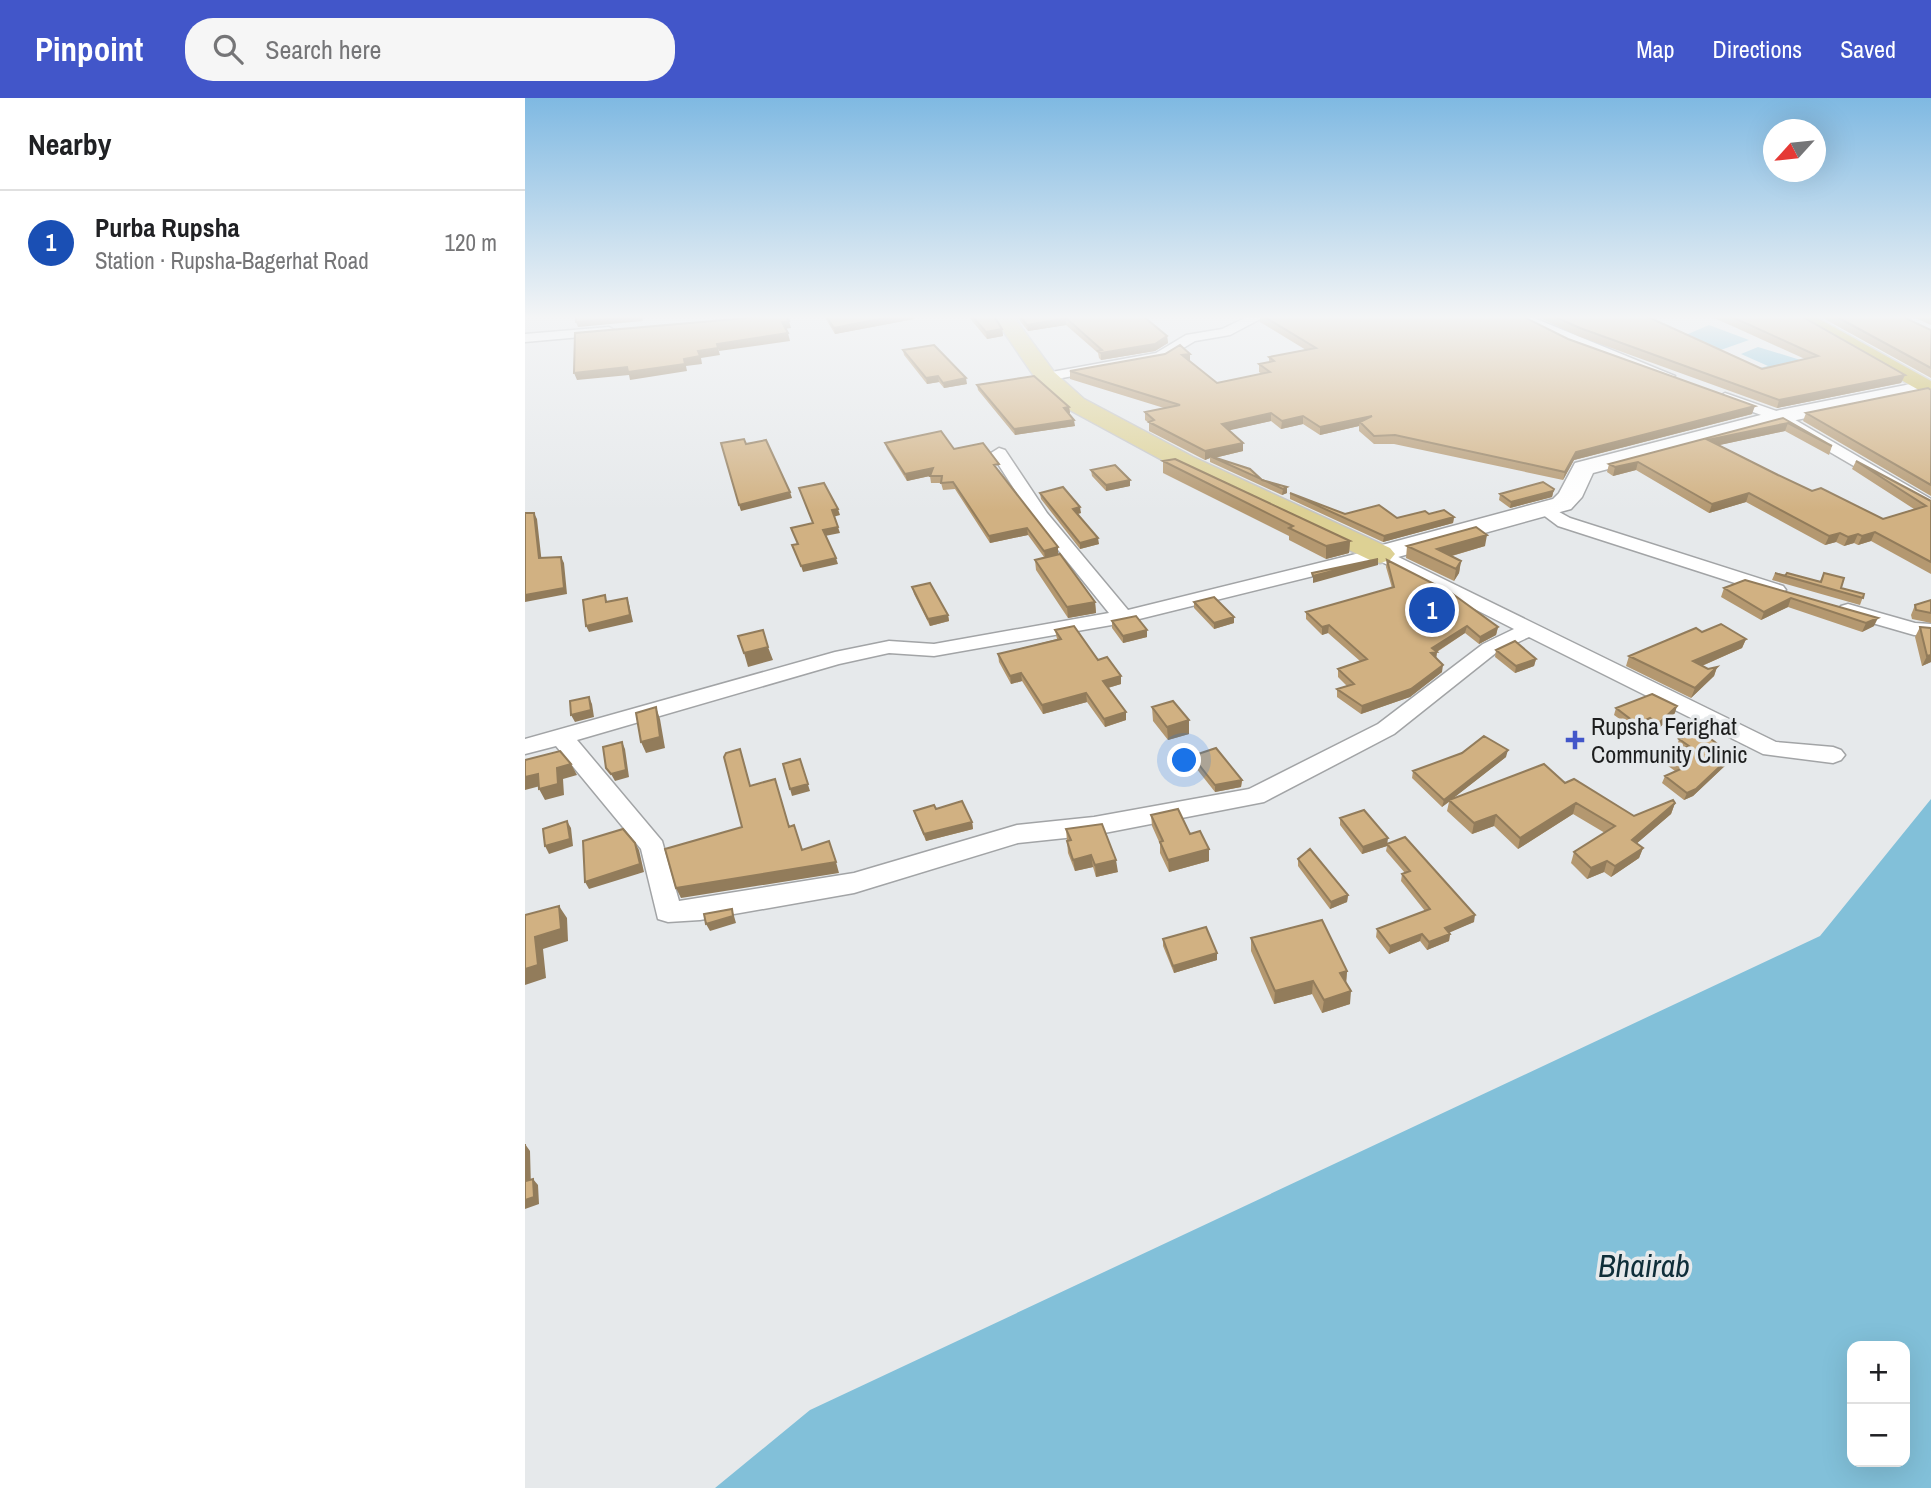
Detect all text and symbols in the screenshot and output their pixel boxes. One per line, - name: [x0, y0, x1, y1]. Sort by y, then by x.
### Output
- search box: [185, 18, 675, 81]
- text: Pinpoint: [35, 27, 143, 71]
- icon: search: [209, 30, 247, 68]
- text: Search here: [265, 32, 381, 67]
- text: Map: [1636, 33, 1674, 65]
- text: Directions: [1712, 33, 1802, 65]
- text: Saved: [1840, 33, 1896, 65]
- north arrow: [1763, 119, 1826, 182]
- text: Nearby: [28, 124, 111, 164]
- text: Purba Rupsha: [95, 210, 240, 245]
- text: 1: [46, 227, 56, 258]
- text: 120 m: [445, 227, 497, 258]
- text: Station · Rupsha-Bagerhat Road: [95, 245, 369, 276]
- pin: 1: [1409, 584, 1455, 636]
- place label: Rupsha Ferighat Community Clinic: [1591, 710, 1748, 770]
- marker: Rupsha Ferighat Community Clinic: [1565, 730, 1585, 750]
- your location: [1167, 743, 1201, 777]
- water label: Bhairab: [1598, 1244, 1690, 1287]
- map controls: [1847, 1341, 1910, 1467]
- button: +: [1847, 1341, 1910, 1404]
- button: −: [1847, 1404, 1910, 1467]

